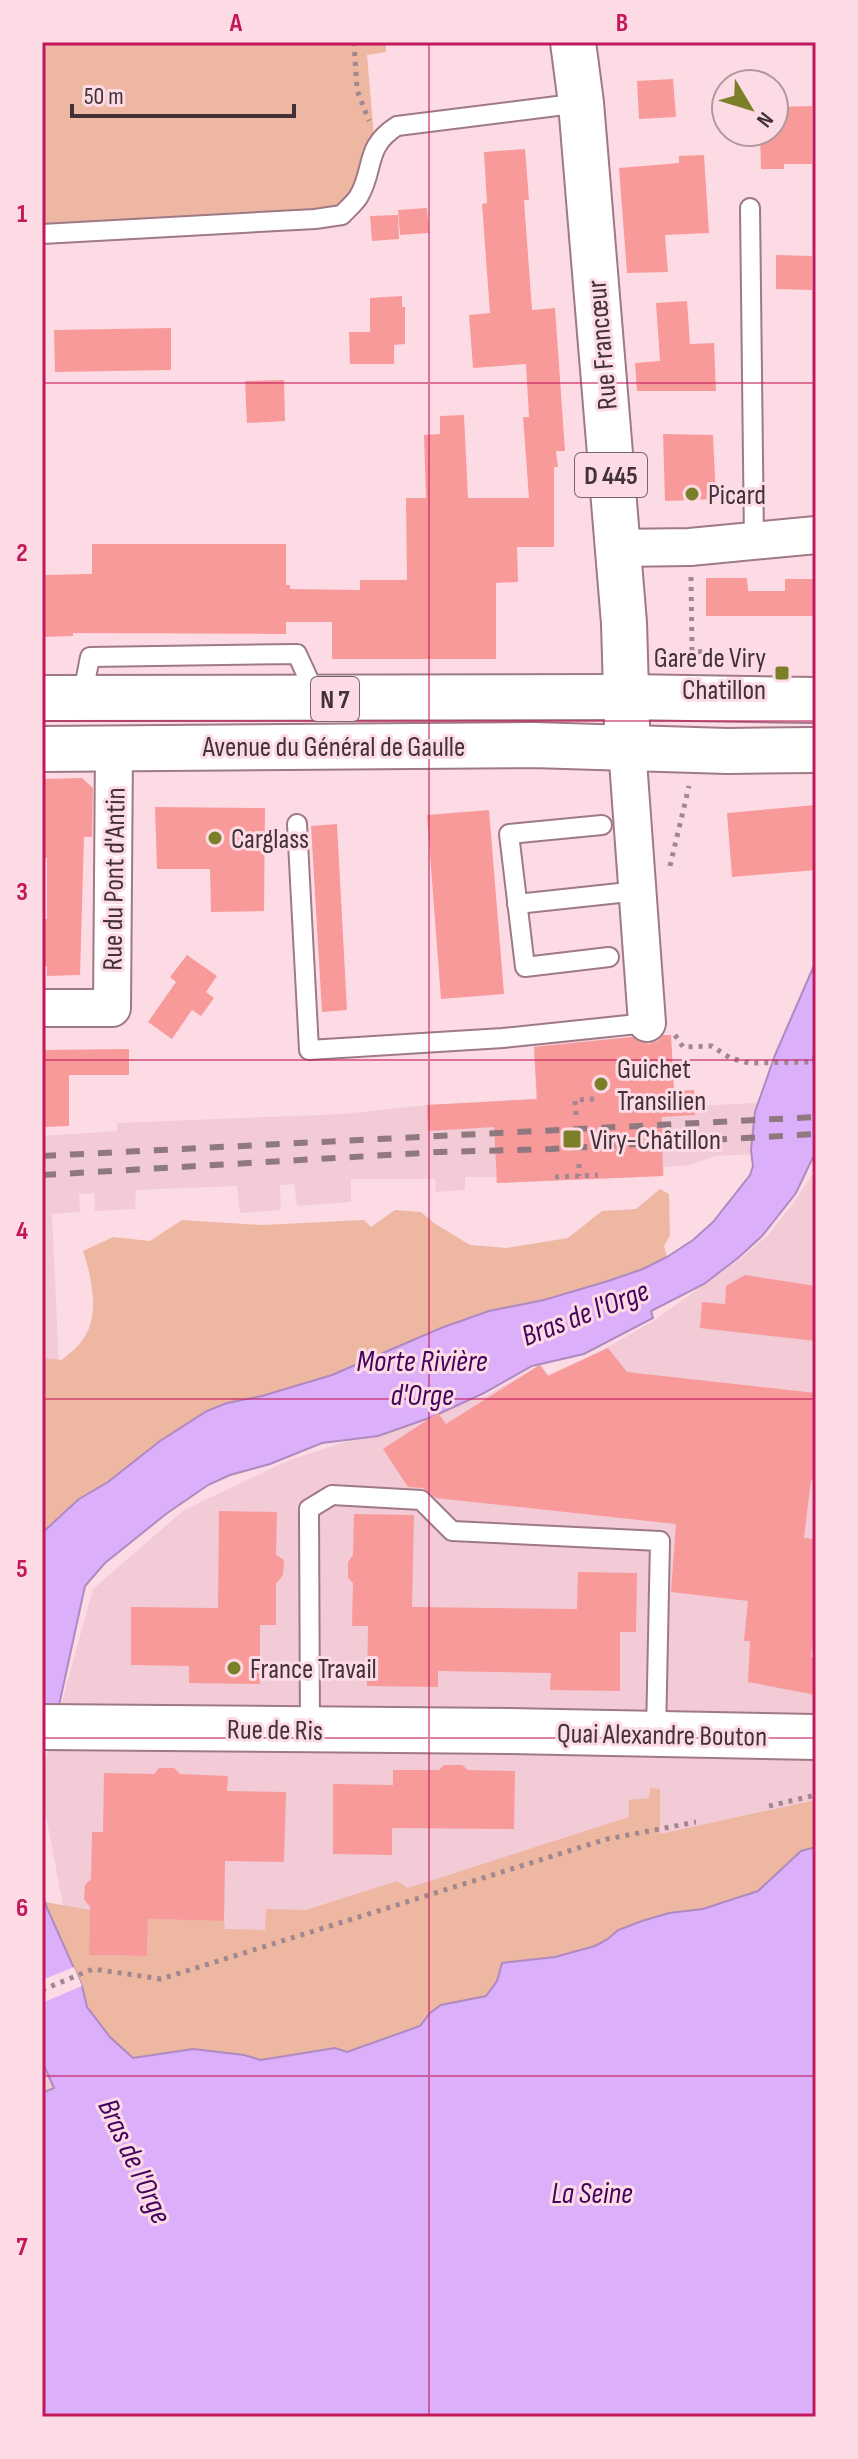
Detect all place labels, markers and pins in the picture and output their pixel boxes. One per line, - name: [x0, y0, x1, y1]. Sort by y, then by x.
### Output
- place label: Picard: [708, 479, 766, 512]
- marker: Picard: [683, 485, 701, 503]
- place label: Gare de Viry Chatillon: [654, 642, 766, 707]
- marker: Gare de Viry Chatillon: [773, 664, 791, 682]
- place label: Carglass: [231, 823, 309, 856]
- marker: Carglass: [206, 829, 224, 847]
- place label: Guichet Transilien: [617, 1053, 706, 1118]
- marker: Guichet Transilien: [592, 1075, 610, 1093]
- place label: Viry-Châtillon: [590, 1124, 721, 1157]
- marker: Viry-Châtillon: [561, 1128, 583, 1150]
- place label: France Travail: [250, 1653, 377, 1686]
- marker: France Travail: [225, 1659, 243, 1677]

